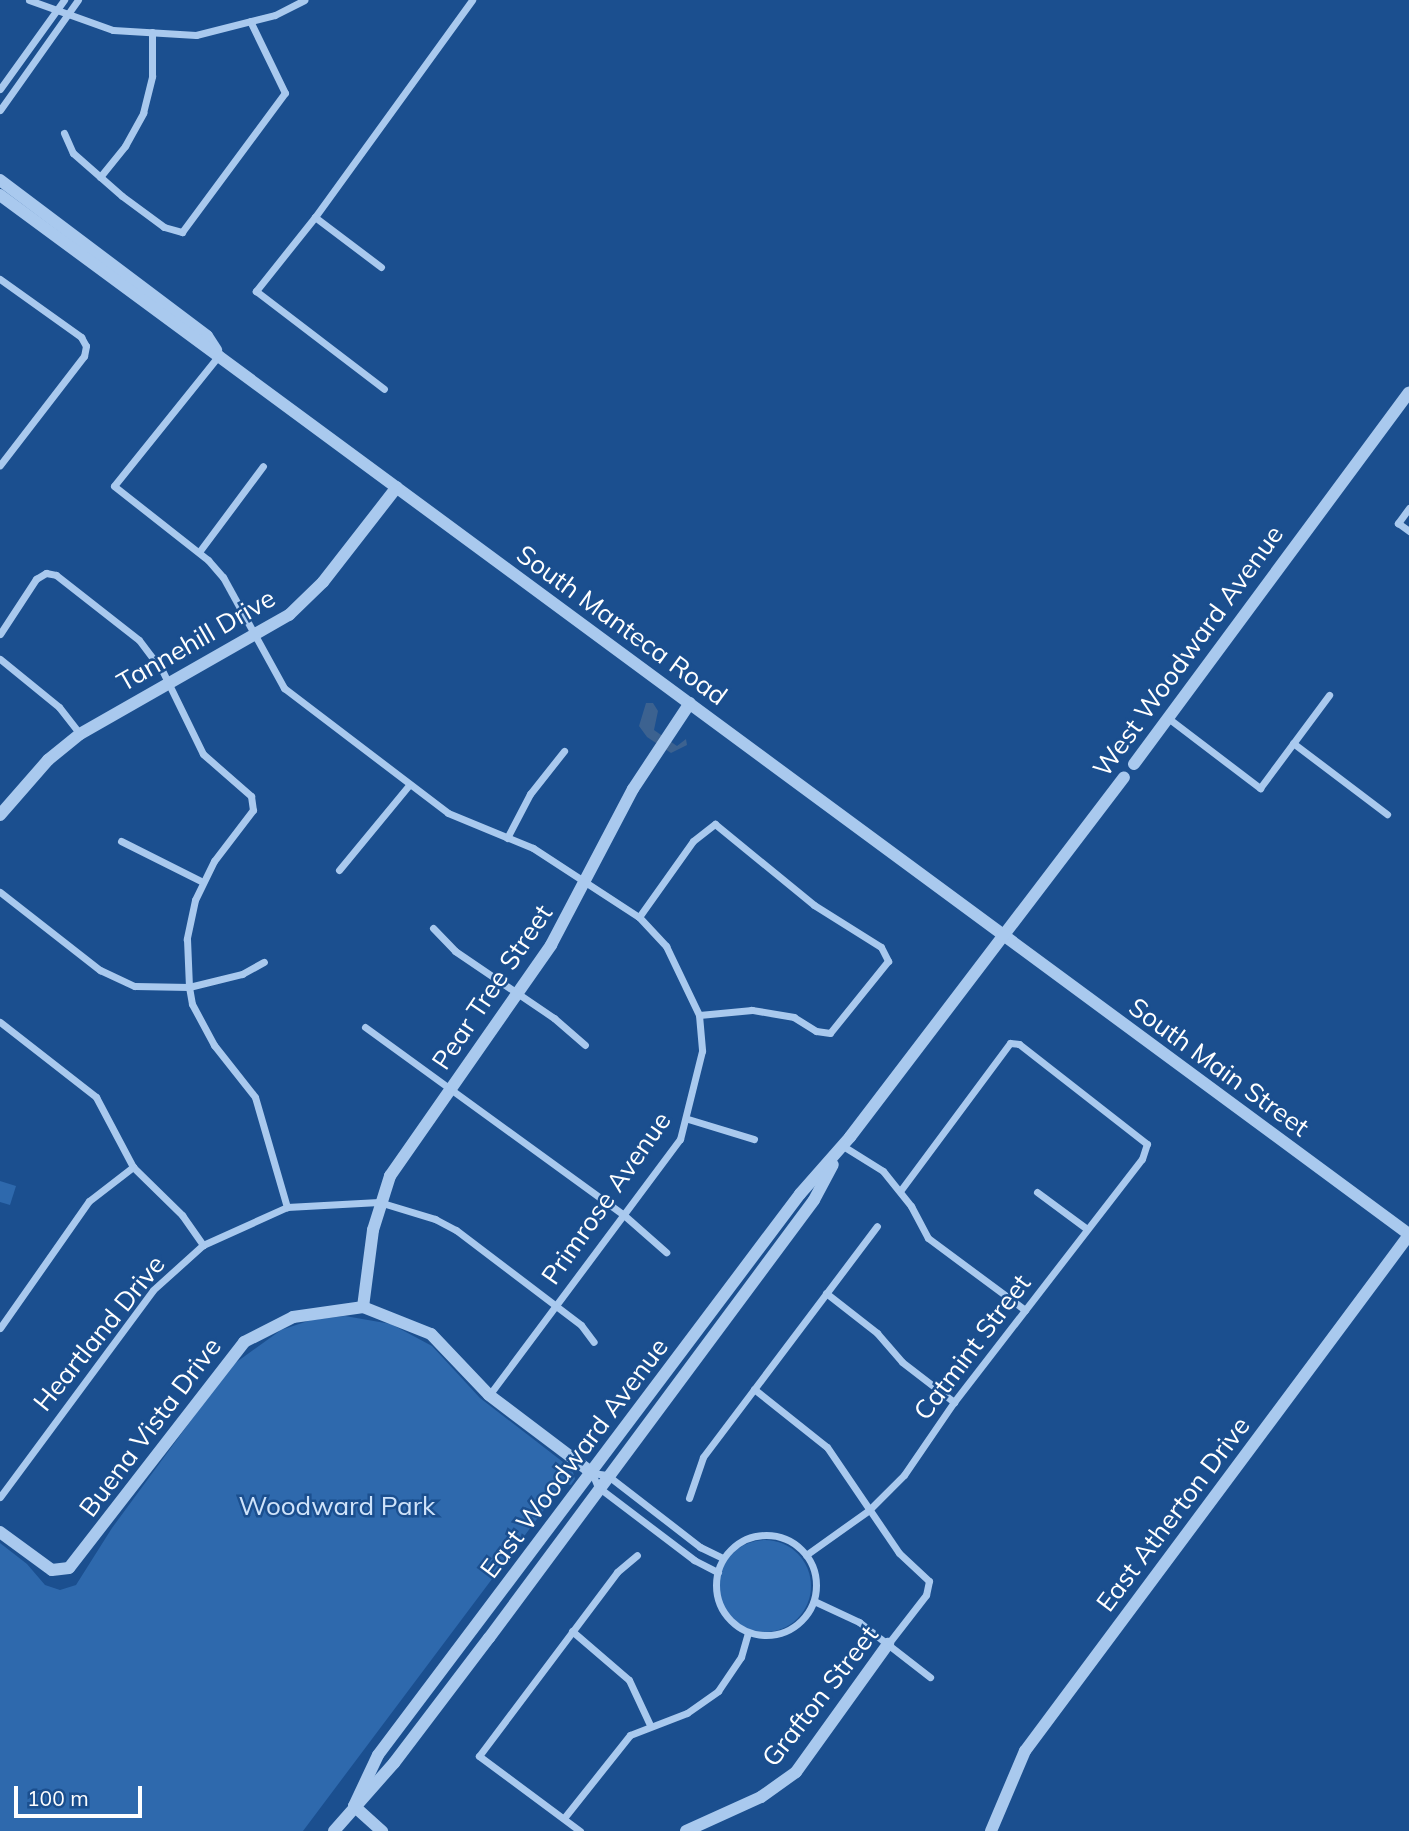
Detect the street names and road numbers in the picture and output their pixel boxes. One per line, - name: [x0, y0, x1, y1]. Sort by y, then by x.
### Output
- street label: West Woodward Avenue: [1086, 519, 1290, 783]
- street label: South Manteca Road: [511, 538, 733, 712]
- street label: Tannehill Drive: [111, 582, 281, 698]
- street label: Pear Tree Street: [425, 899, 559, 1075]
- street label: South Main Street: [1123, 991, 1315, 1143]
- street label: Primrose Avenue: [535, 1106, 677, 1290]
- street label: Heartland Drive: [27, 1249, 171, 1417]
- street label: Catmint Street: [907, 1268, 1037, 1426]
- street label: Buena Vista Drive: [73, 1331, 227, 1523]
- street label: East Woodward Avenue: [474, 1332, 674, 1584]
- street label: East Atherton Drive: [1090, 1411, 1256, 1617]
- street label: Grafton Street: [755, 1619, 885, 1773]

